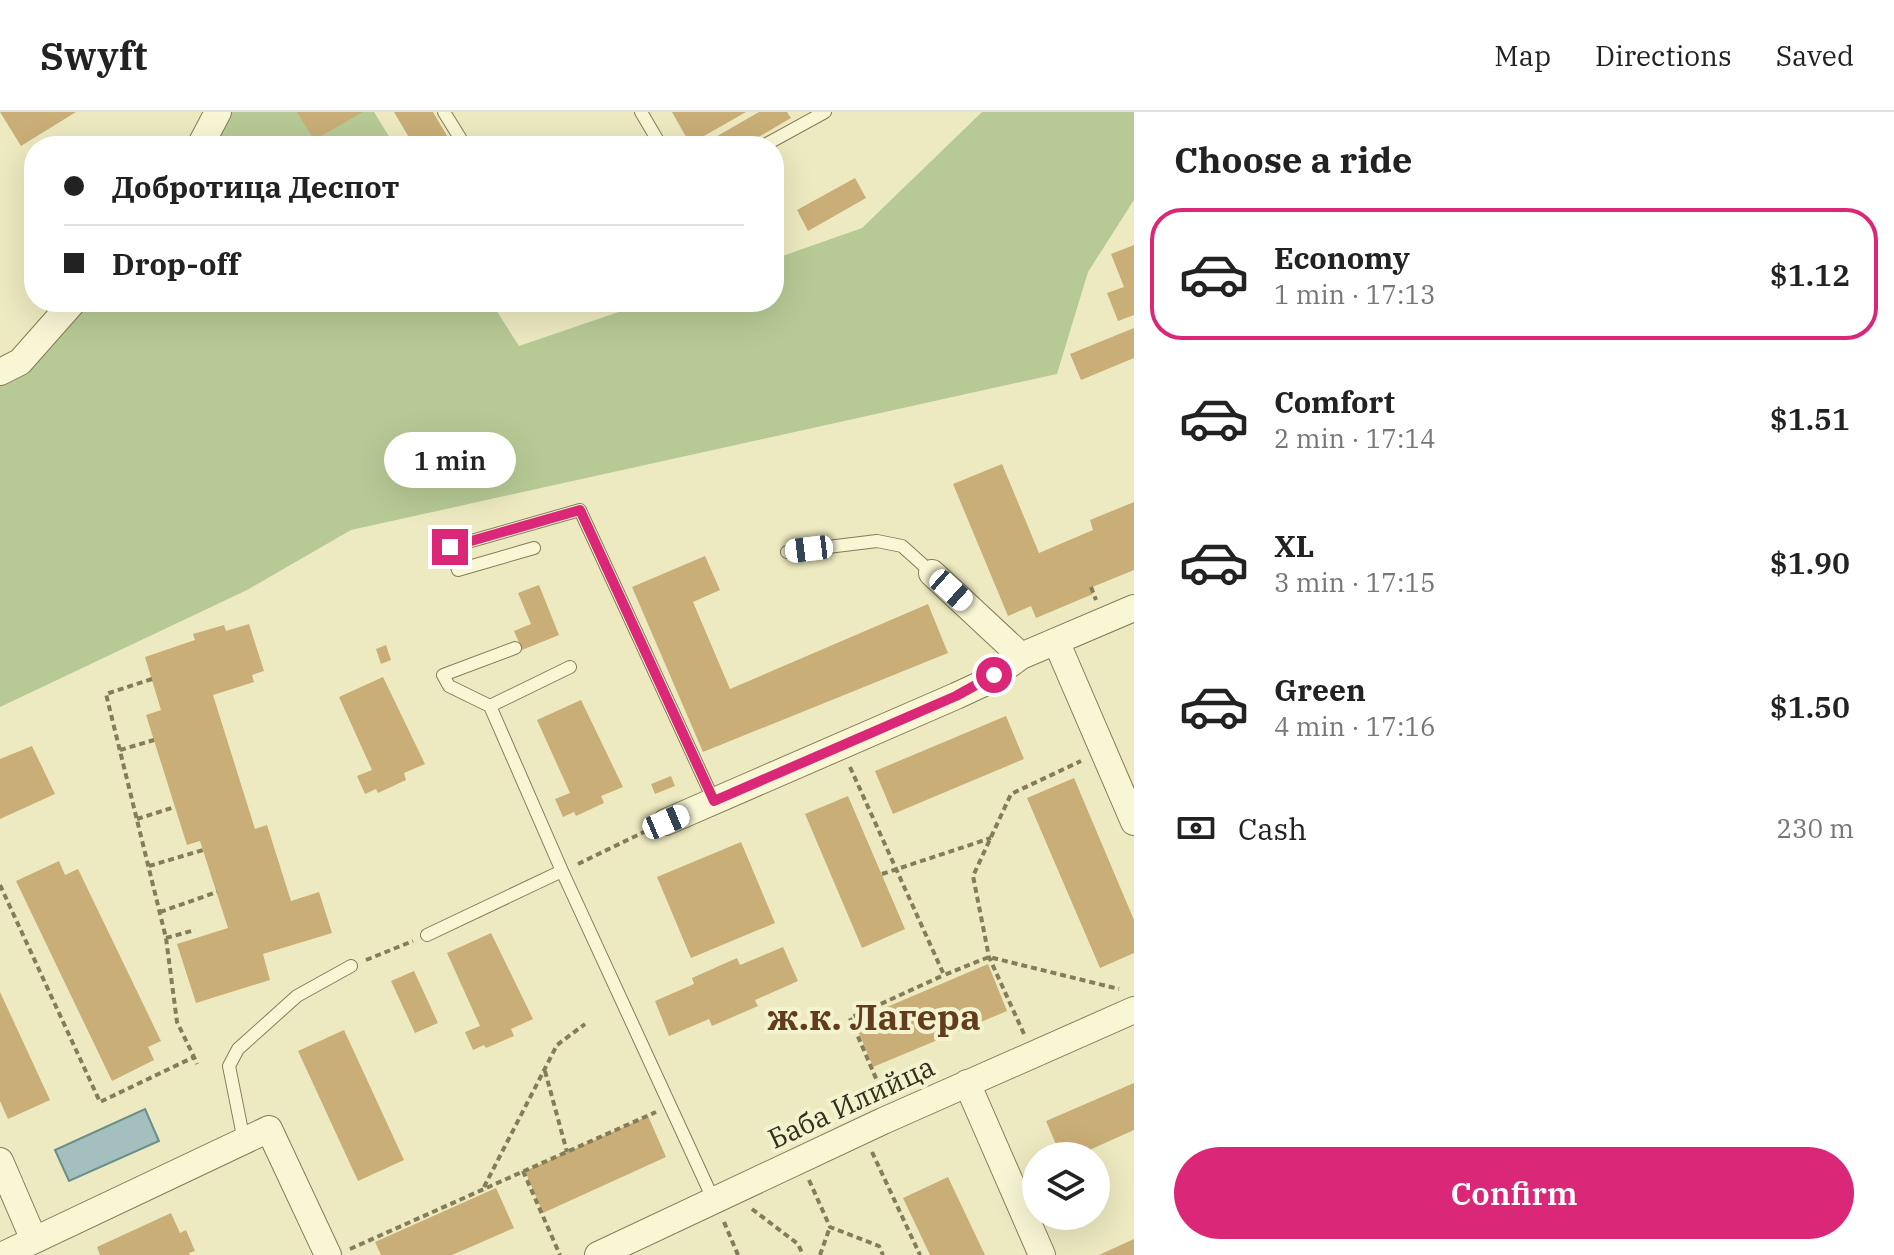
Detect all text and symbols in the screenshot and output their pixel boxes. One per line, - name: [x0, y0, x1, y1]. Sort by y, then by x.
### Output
- text: Swyft: [40, 31, 148, 80]
- text: Map: [1494, 37, 1551, 74]
- text: Directions: [1595, 37, 1732, 74]
- text: Saved: [1776, 37, 1854, 74]
- text: Choose a ride: [1174, 136, 1413, 183]
- text: Добротица Деспот: [112, 167, 399, 206]
- icon: car: [1178, 238, 1250, 310]
- text: Economy: [1274, 238, 1410, 277]
- text: Drop-off: [112, 244, 240, 283]
- text: $1.12: [1770, 255, 1850, 294]
- text: 1 min · 17:13: [1274, 277, 1436, 311]
- icon: car: [1178, 382, 1250, 454]
- text: Comfort: [1274, 382, 1395, 421]
- text: $1.51: [1770, 399, 1850, 438]
- text: 2 min · 17:14: [1274, 421, 1436, 455]
- callout: 1 min: [384, 431, 516, 487]
- text: 1 min: [414, 443, 486, 477]
- icon: car: [1178, 526, 1250, 598]
- text: XL: [1274, 526, 1314, 565]
- route end: [432, 529, 468, 565]
- car: [784, 534, 834, 564]
- text: $1.90: [1770, 543, 1850, 582]
- car: [925, 565, 977, 615]
- text: 3 min · 17:15: [1274, 565, 1436, 599]
- route start: [976, 657, 1012, 693]
- icon: car: [1178, 670, 1250, 742]
- text: Green: [1274, 670, 1366, 709]
- text: $1.50: [1770, 687, 1850, 726]
- text: 4 min · 17:16: [1274, 709, 1436, 743]
- car: [639, 802, 693, 842]
- icon: cash: [1174, 806, 1218, 850]
- text: Cash: [1238, 809, 1307, 848]
- text: 230 m: [1776, 811, 1854, 845]
- district label: ж.к. Лагера: [767, 993, 981, 1040]
- street label: Баба Илийца: [762, 1047, 940, 1157]
- map controls: [1022, 1142, 1110, 1230]
- button: layers: [1022, 1142, 1110, 1230]
- button: Confirm: [1174, 1147, 1854, 1239]

